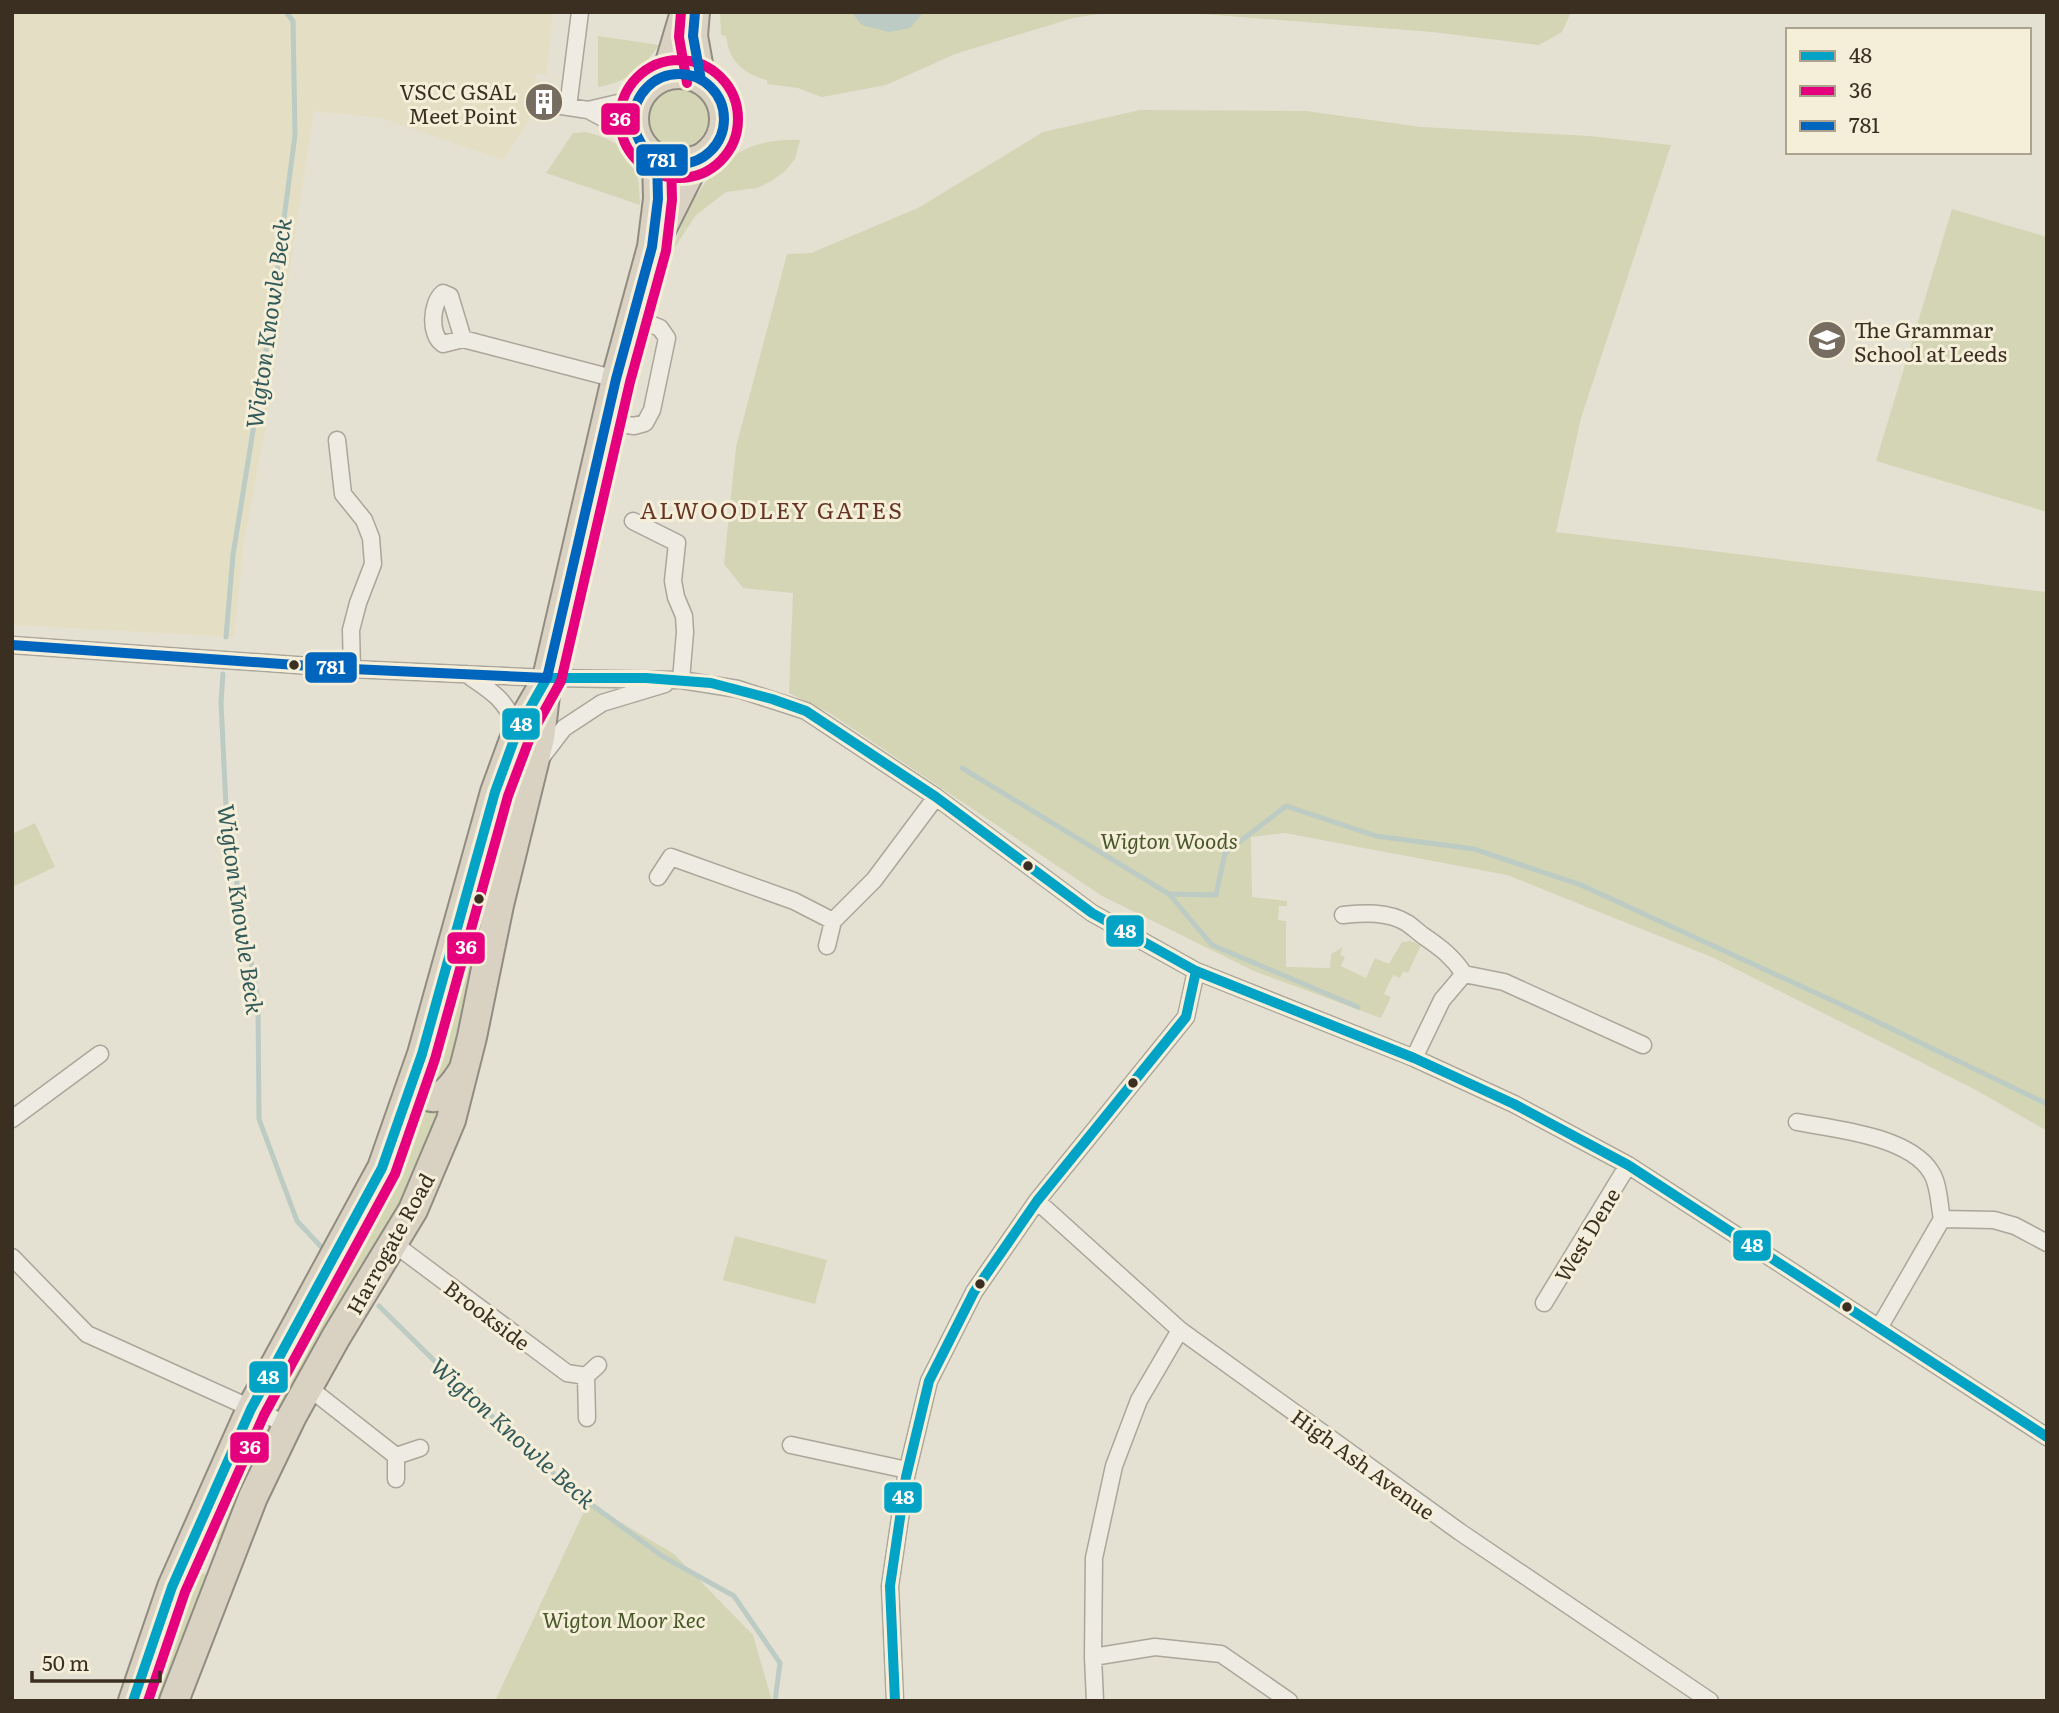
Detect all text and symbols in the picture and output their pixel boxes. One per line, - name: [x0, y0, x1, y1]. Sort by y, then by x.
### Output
- legend: [1786, 28, 2031, 154]
- text: 48: [1849, 38, 1872, 69]
- text: 36: [1849, 73, 1872, 104]
- place label: VSCC GSAL Meet Point: [399, 75, 518, 130]
- building icon: VSCC GSAL Meet Point: [523, 81, 565, 123]
- line badge: 36: [600, 102, 641, 136]
- text: 36: [609, 104, 631, 132]
- text: 781: [1849, 108, 1880, 139]
- line badge: 781: [635, 143, 689, 177]
- text: 781: [647, 145, 677, 173]
- water label: Wigton Knowle Beck: [235, 215, 299, 430]
- place label: The Grammar School at Leeds: [1854, 313, 2007, 368]
- school or university icon: The Grammar School at Leeds: [1806, 319, 1848, 361]
- district label: ALWOODLEY GATES: [640, 492, 904, 526]
- line badge: 781: [304, 651, 358, 684]
- text: 781: [316, 652, 346, 680]
- unlabelled marker: [287, 658, 301, 672]
- line badge: 48: [501, 707, 541, 741]
- text: 48: [510, 709, 532, 737]
- water label: Wigton Knowle Beck: [210, 802, 274, 1017]
- park label: Wigton Woods: [1100, 824, 1238, 855]
- unlabelled marker: [1021, 859, 1035, 873]
- unlabelled marker: [472, 892, 486, 906]
- line badge: 48: [1105, 914, 1145, 948]
- text: 48: [1114, 916, 1136, 944]
- line badge: 36: [446, 931, 486, 965]
- text: 36: [455, 932, 477, 960]
- unlabelled marker: [1126, 1076, 1140, 1090]
- street label: Harrogate Road: [337, 1167, 441, 1319]
- street label: West Dene: [1546, 1181, 1626, 1287]
- line badge: 48: [1732, 1229, 1772, 1262]
- text: 48: [1741, 1230, 1763, 1258]
- street label: Brookside: [438, 1271, 538, 1357]
- unlabelled marker: [973, 1277, 987, 1291]
- unlabelled marker: [1840, 1300, 1854, 1314]
- water label: Wigton Knowle Beck: [424, 1348, 604, 1516]
- line badge: 48: [248, 1360, 289, 1394]
- text: 48: [257, 1362, 279, 1390]
- street label: High Ash Avenue: [1286, 1400, 1442, 1526]
- line badge: 36: [229, 1431, 270, 1464]
- text: 36: [239, 1432, 261, 1460]
- line badge: 48: [883, 1481, 923, 1514]
- text: 48: [892, 1482, 914, 1510]
- park label: Wigton Moor Rec: [542, 1603, 706, 1634]
- scale bar: [32, 1640, 159, 1684]
- text: 50 m: [42, 1646, 89, 1677]

